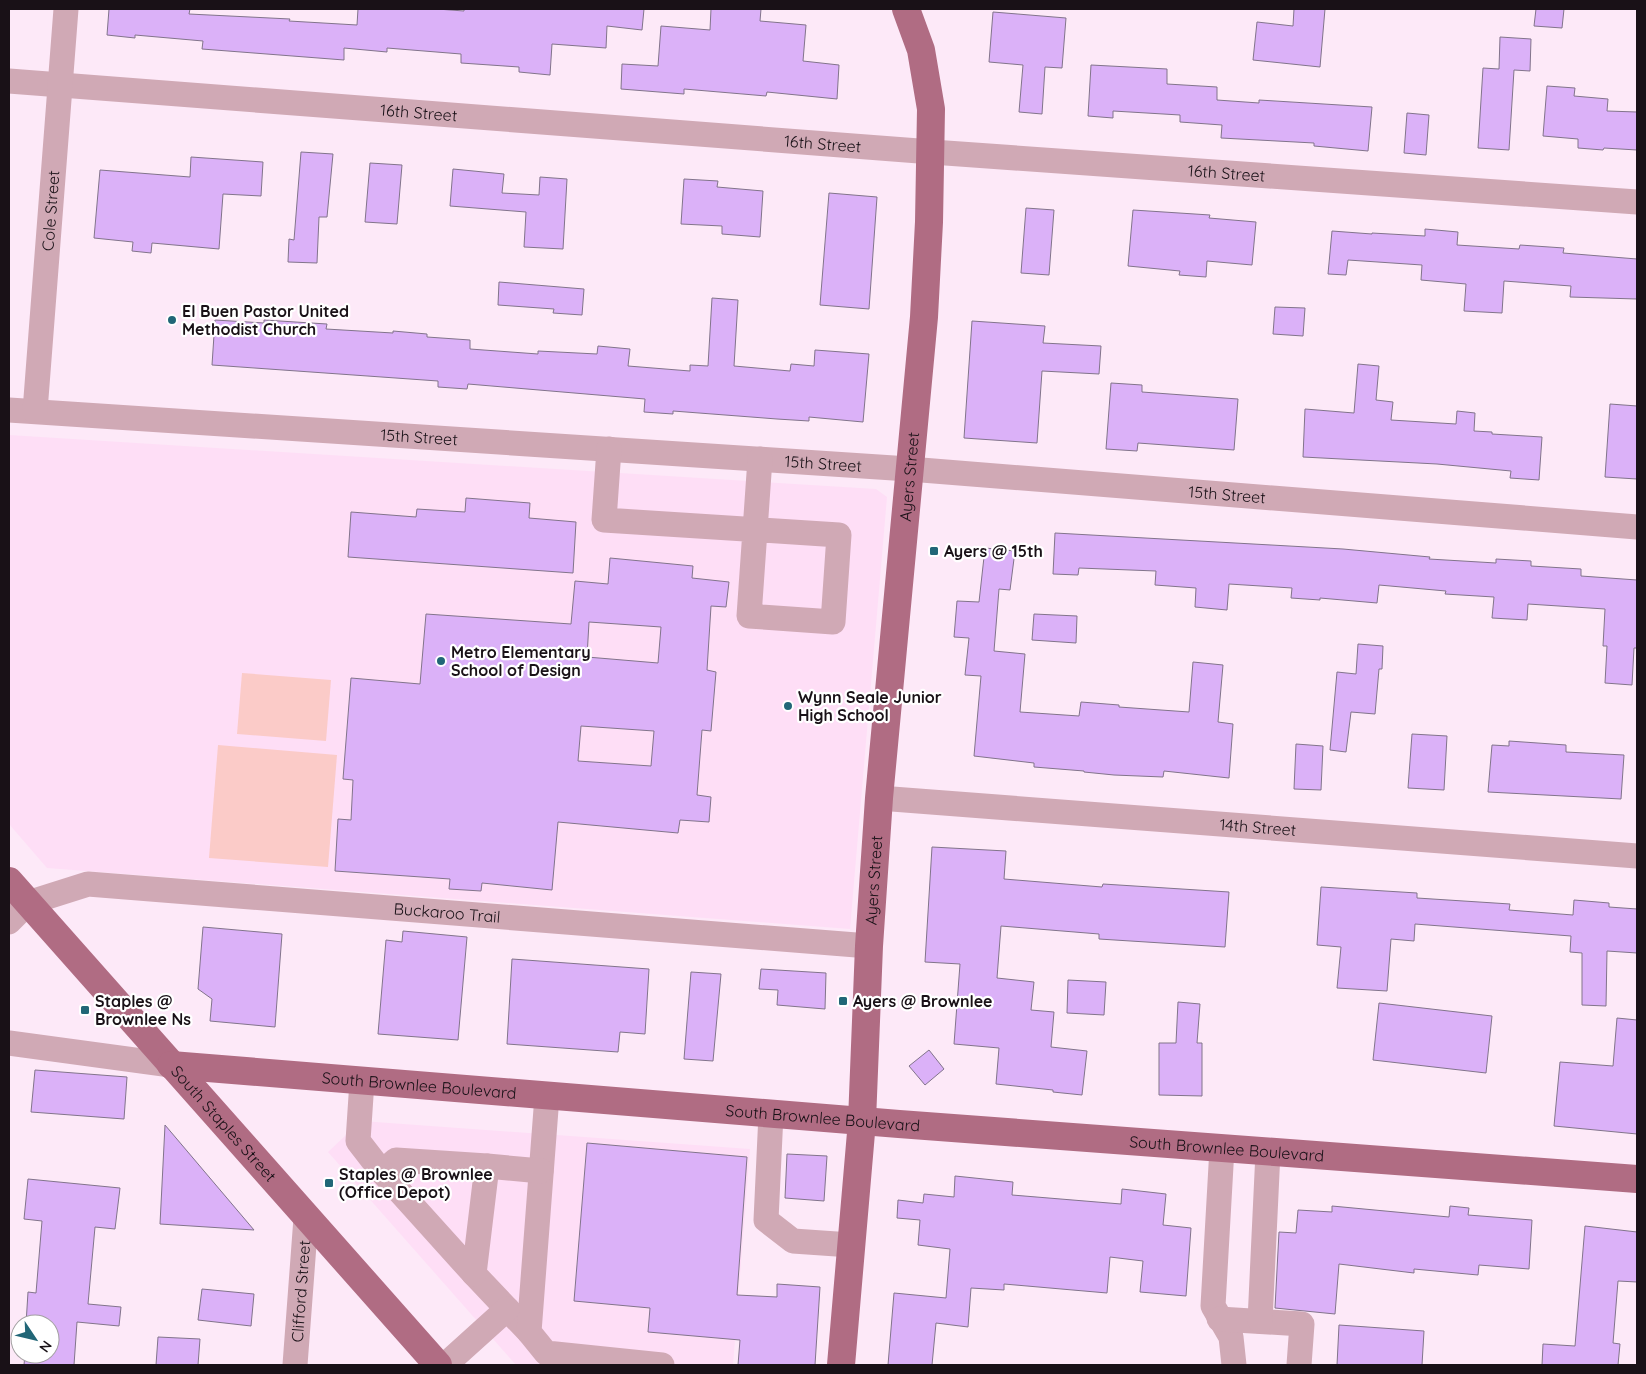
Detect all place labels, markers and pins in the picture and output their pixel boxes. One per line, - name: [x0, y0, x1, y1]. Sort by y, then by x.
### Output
- place label: El Buen Pastor United Methodist Church: [182, 301, 349, 339]
- marker: El Buen Pastor United Methodist Church: [166, 314, 178, 326]
- place label: Ayers @ 15th: [944, 541, 1043, 561]
- marker: Ayers @ 15th: [928, 545, 940, 557]
- place label: Metro Elementary School of Design: [451, 642, 591, 680]
- marker: Metro Elementary School of Design: [435, 655, 447, 667]
- place label: Wynn Seale Junior High School: [798, 687, 942, 725]
- marker: Wynn Seale Junior High School: [782, 700, 794, 712]
- place label: Staples @ Brownlee Ns: [95, 991, 191, 1029]
- place label: Ayers @ Brownlee: [853, 991, 993, 1011]
- marker: Ayers @ Brownlee: [837, 995, 849, 1007]
- marker: Staples @ Brownlee Ns: [79, 1004, 91, 1016]
- place label: Staples @ Brownlee (Office Depot): [339, 1164, 493, 1202]
- marker: Staples @ Brownlee (Office Depot): [323, 1177, 335, 1189]

